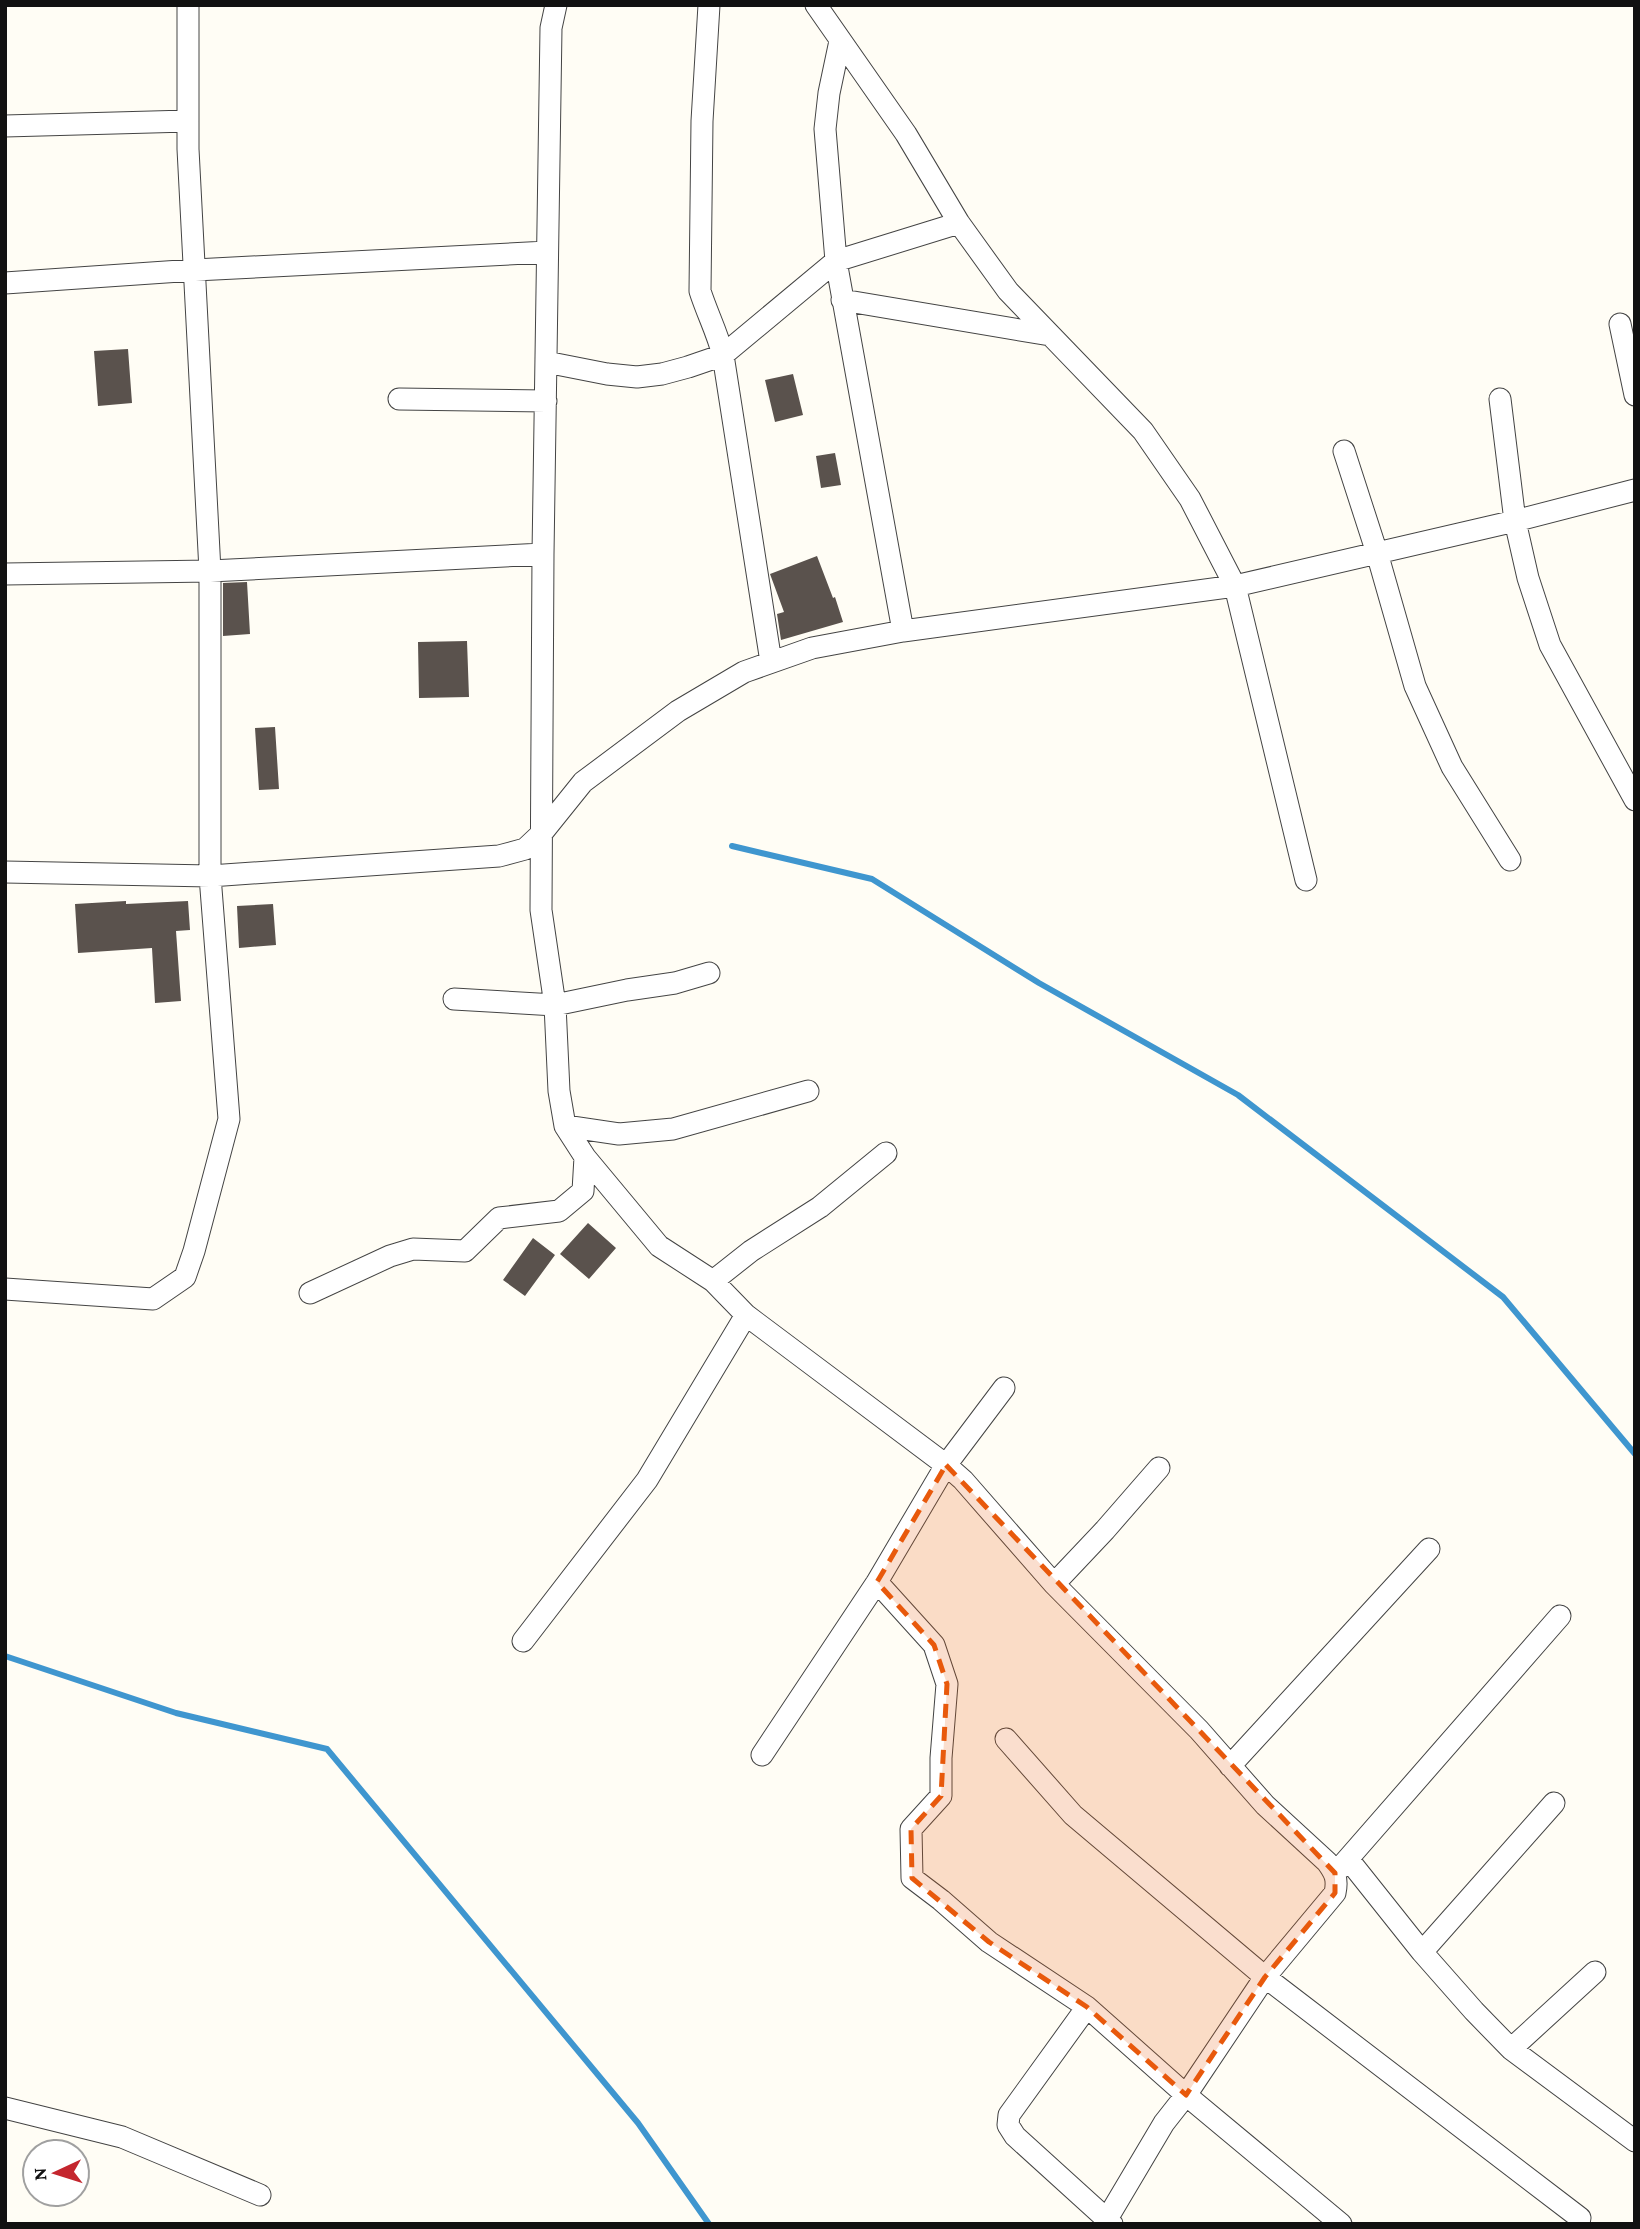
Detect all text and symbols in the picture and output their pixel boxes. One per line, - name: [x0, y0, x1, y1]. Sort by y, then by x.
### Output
- north arrow: [21, 2138, 91, 2208]
- text: N: [29, 2167, 50, 2181]

